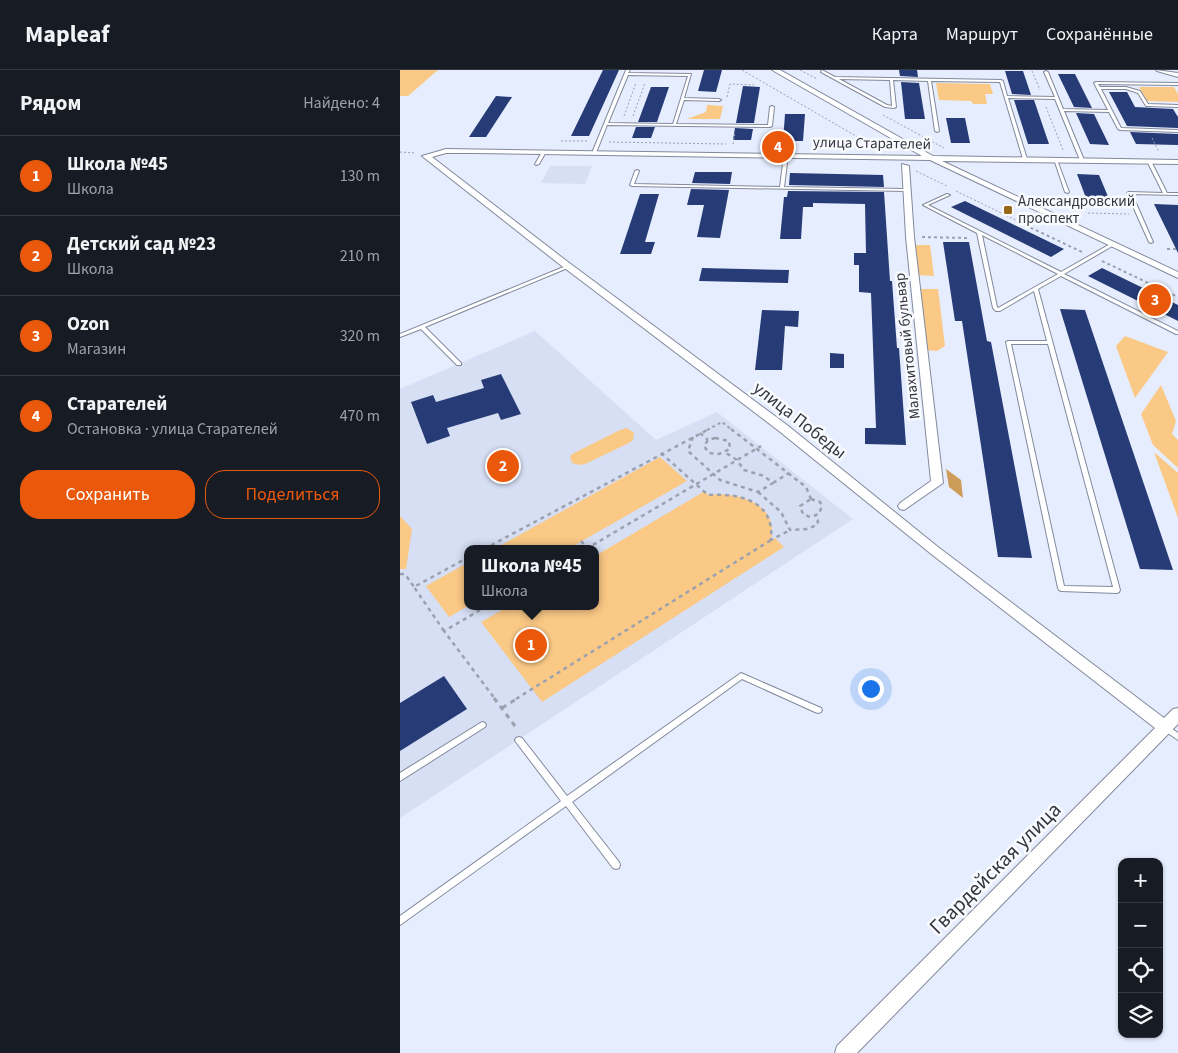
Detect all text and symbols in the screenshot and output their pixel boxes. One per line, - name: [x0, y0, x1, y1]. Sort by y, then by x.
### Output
- text: Mapleaf: [25, 17, 110, 52]
- text: Карта: [872, 22, 918, 47]
- text: Маршрут: [946, 22, 1018, 47]
- text: Сохранённые: [1046, 22, 1153, 47]
- text: Рядом: [20, 88, 81, 118]
- text: Найдено: 4: [303, 92, 380, 114]
- pin: 4: [762, 128, 794, 166]
- street label: улица Старателей: [813, 132, 931, 155]
- text: Школа №45: [67, 151, 168, 178]
- text: 1: [32, 165, 40, 187]
- text: 130 m: [340, 165, 380, 187]
- text: Школа: [67, 178, 114, 200]
- place label: Александровский проспект: [1018, 191, 1135, 229]
- marker: Александровский проспект: [1002, 204, 1014, 216]
- text: Детский сад №23: [67, 231, 216, 258]
- text: 2: [32, 245, 40, 267]
- text: 210 m: [340, 245, 380, 267]
- text: Школа: [67, 258, 114, 280]
- street label: Малахитовый бульвар: [889, 272, 926, 420]
- pin: 3: [1139, 281, 1171, 319]
- text: Ozon: [67, 311, 110, 338]
- text: 3: [32, 325, 40, 347]
- text: 320 m: [340, 325, 380, 347]
- text: Магазин: [67, 338, 126, 360]
- street label: улица Победы: [748, 376, 852, 465]
- text: Старателей: [67, 391, 167, 418]
- text: 4: [32, 405, 40, 427]
- text: 470 m: [340, 405, 380, 427]
- text: Остановка · улица Старателей: [67, 418, 278, 440]
- pin: 2: [487, 447, 519, 485]
- button: Сохранить: [20, 470, 195, 519]
- button: Поделиться: [205, 470, 380, 519]
- popup: [464, 545, 599, 610]
- text: Школа №45: [481, 553, 582, 580]
- text: Школа: [481, 580, 528, 602]
- pin: 1: [515, 626, 547, 664]
- your location: [858, 676, 884, 702]
- street label: Гвардейская улица: [922, 795, 1068, 941]
- map controls: [1118, 858, 1163, 1038]
- button: +: [1118, 858, 1163, 903]
- button: −: [1118, 903, 1163, 948]
- button: locate: [1118, 948, 1163, 993]
- button: layers: [1118, 993, 1163, 1038]

